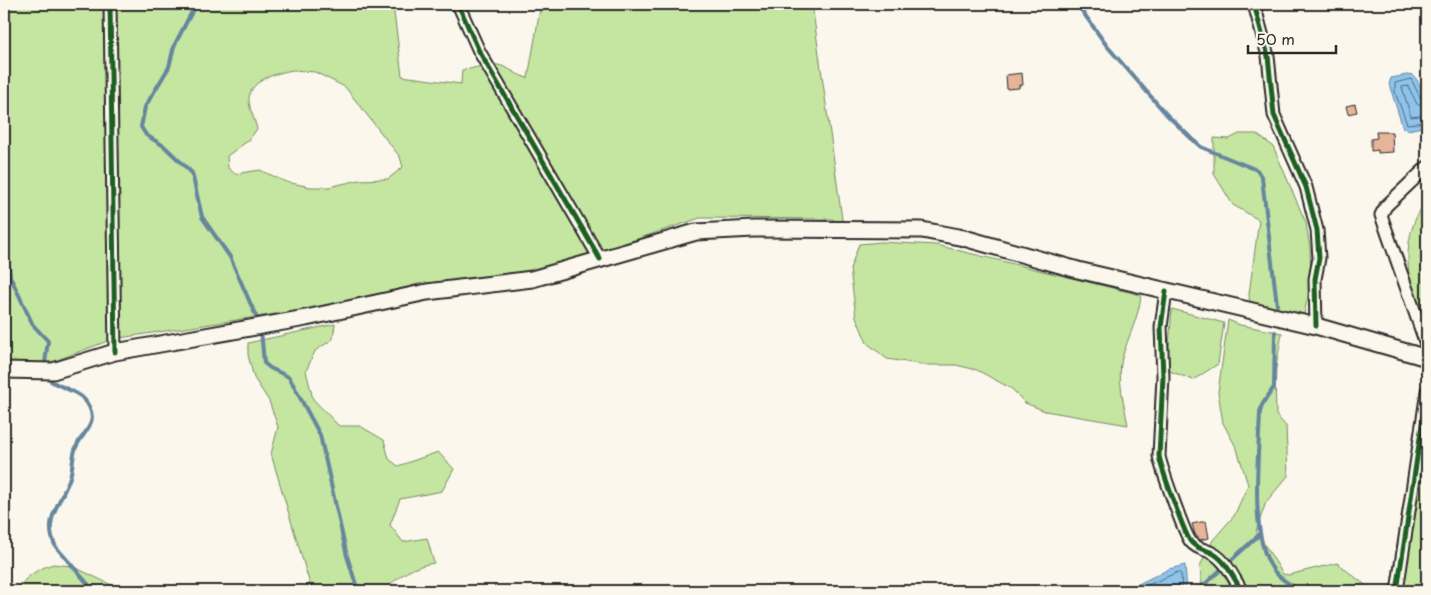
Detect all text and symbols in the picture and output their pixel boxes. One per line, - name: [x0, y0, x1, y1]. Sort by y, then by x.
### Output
- scale bar: [1248, 22, 1336, 54]
- text: 50 m: [1256, 27, 1295, 50]

